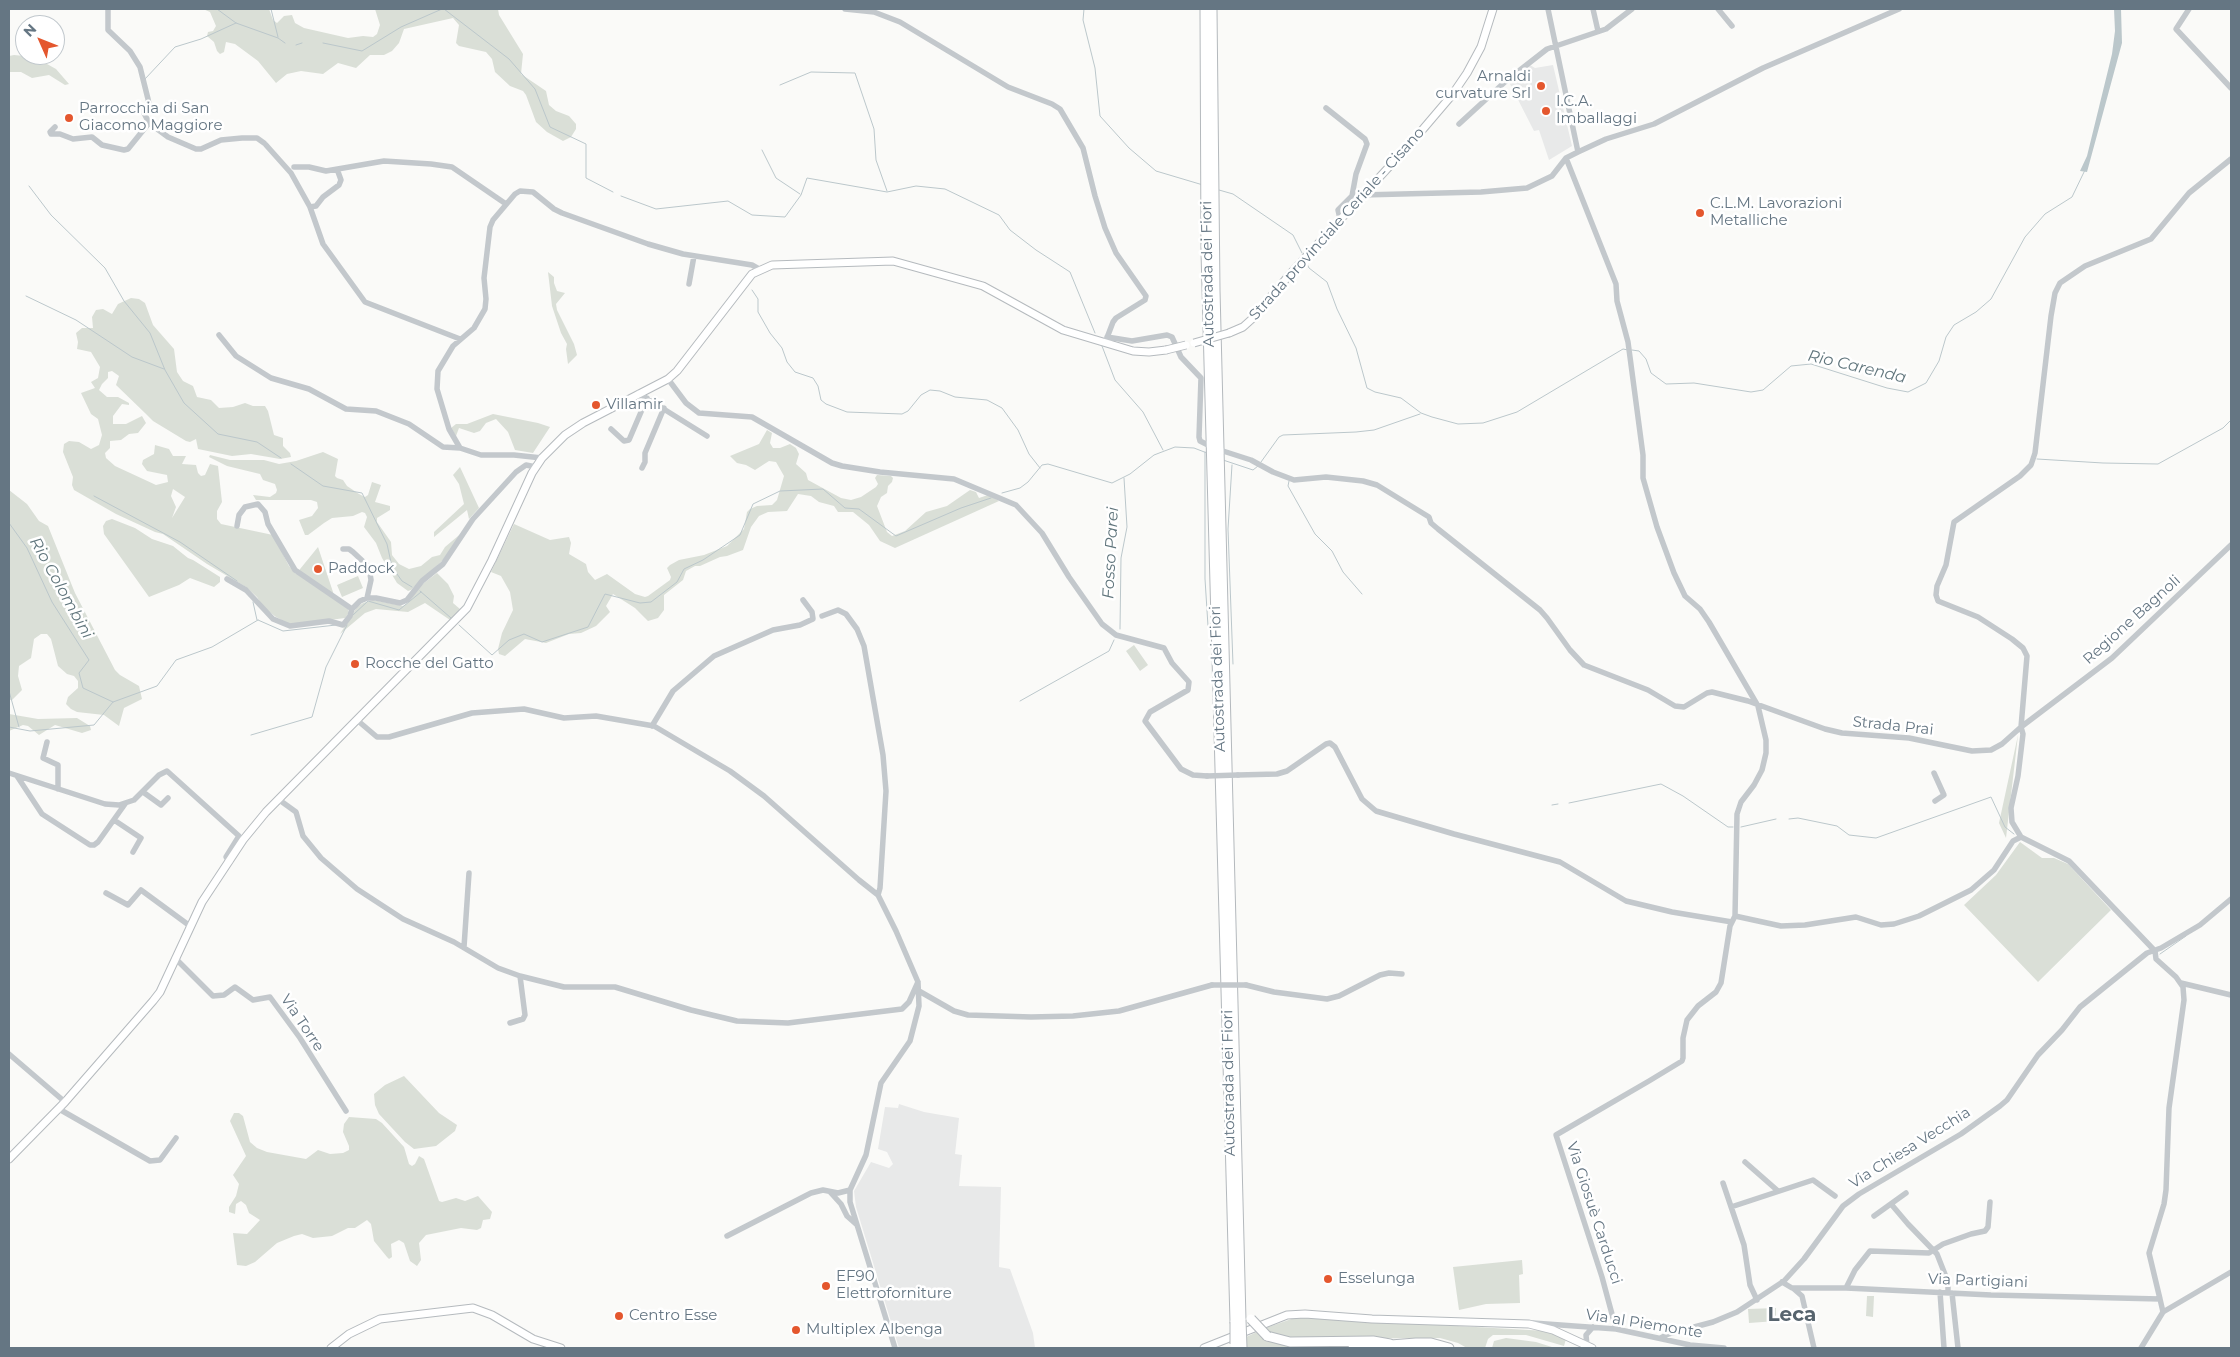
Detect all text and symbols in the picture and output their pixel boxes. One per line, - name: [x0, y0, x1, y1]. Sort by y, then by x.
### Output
- north arrow: [15, 15, 65, 65]
- text: N: [20, 20, 40, 41]
- place label: Arnaldi curvature Srl: [1435, 68, 1531, 103]
- marker: Arnaldi curvature Srl: [1535, 80, 1547, 92]
- place label: I.C.A. Imballaggi: [1556, 93, 1637, 128]
- place label: Parrocchia di San Giacomo Maggiore: [79, 100, 222, 135]
- marker: I.C.A. Imballaggi: [1540, 105, 1552, 117]
- marker: Parrocchia di San Giacomo Maggiore: [63, 112, 75, 124]
- street label: Strada provinciale Ceriale - Cisano: [1246, 124, 1428, 324]
- place label: C.L.M. Lavorazioni Metalliche: [1710, 195, 1842, 230]
- street label: Autostrada dei Fiori: [1198, 201, 1218, 347]
- marker: C.L.M. Lavorazioni Metalliche: [1694, 207, 1706, 219]
- water label: Rio Carenda: [1806, 346, 1908, 388]
- place label: Villamir: [606, 396, 663, 414]
- marker: Villamir: [590, 399, 602, 411]
- water label: Fosso Parei: [1099, 507, 1123, 599]
- water label: Rio Colombini: [25, 534, 97, 642]
- place label: Paddock: [328, 560, 394, 578]
- marker: Paddock: [312, 563, 324, 575]
- street label: Regione Bagnoli: [2080, 572, 2184, 668]
- street label: Autostrada dei Fiori: [1206, 605, 1230, 753]
- place label: Rocche del Gatto: [365, 655, 494, 673]
- marker: Rocche del Gatto: [349, 658, 361, 670]
- street label: Strada Prai: [1852, 713, 1934, 739]
- street label: Via Torre: [276, 991, 328, 1055]
- street label: Autostrada dei Fiori: [1219, 1010, 1239, 1156]
- street label: Via Chiesa Vecchia: [1846, 1103, 1974, 1193]
- street label: Via Giosuè Carducci: [1562, 1140, 1626, 1286]
- place label: EF90 Elettroforniture: [836, 1268, 952, 1303]
- place label: Esselunga: [1338, 1270, 1415, 1288]
- street label: Via Partigiani: [1928, 1270, 2028, 1292]
- marker: Esselunga: [1322, 1273, 1334, 1285]
- marker: EF90 Elettroforniture: [820, 1280, 832, 1292]
- district label: Leca: [1768, 1303, 1816, 1327]
- street label: Via al Piemonte: [1584, 1306, 1704, 1342]
- place label: Centro Esse: [629, 1307, 717, 1325]
- marker: Centro Esse: [613, 1310, 625, 1322]
- place label: Multiplex Albenga: [806, 1321, 943, 1339]
- marker: Multiplex Albenga: [790, 1324, 802, 1336]

